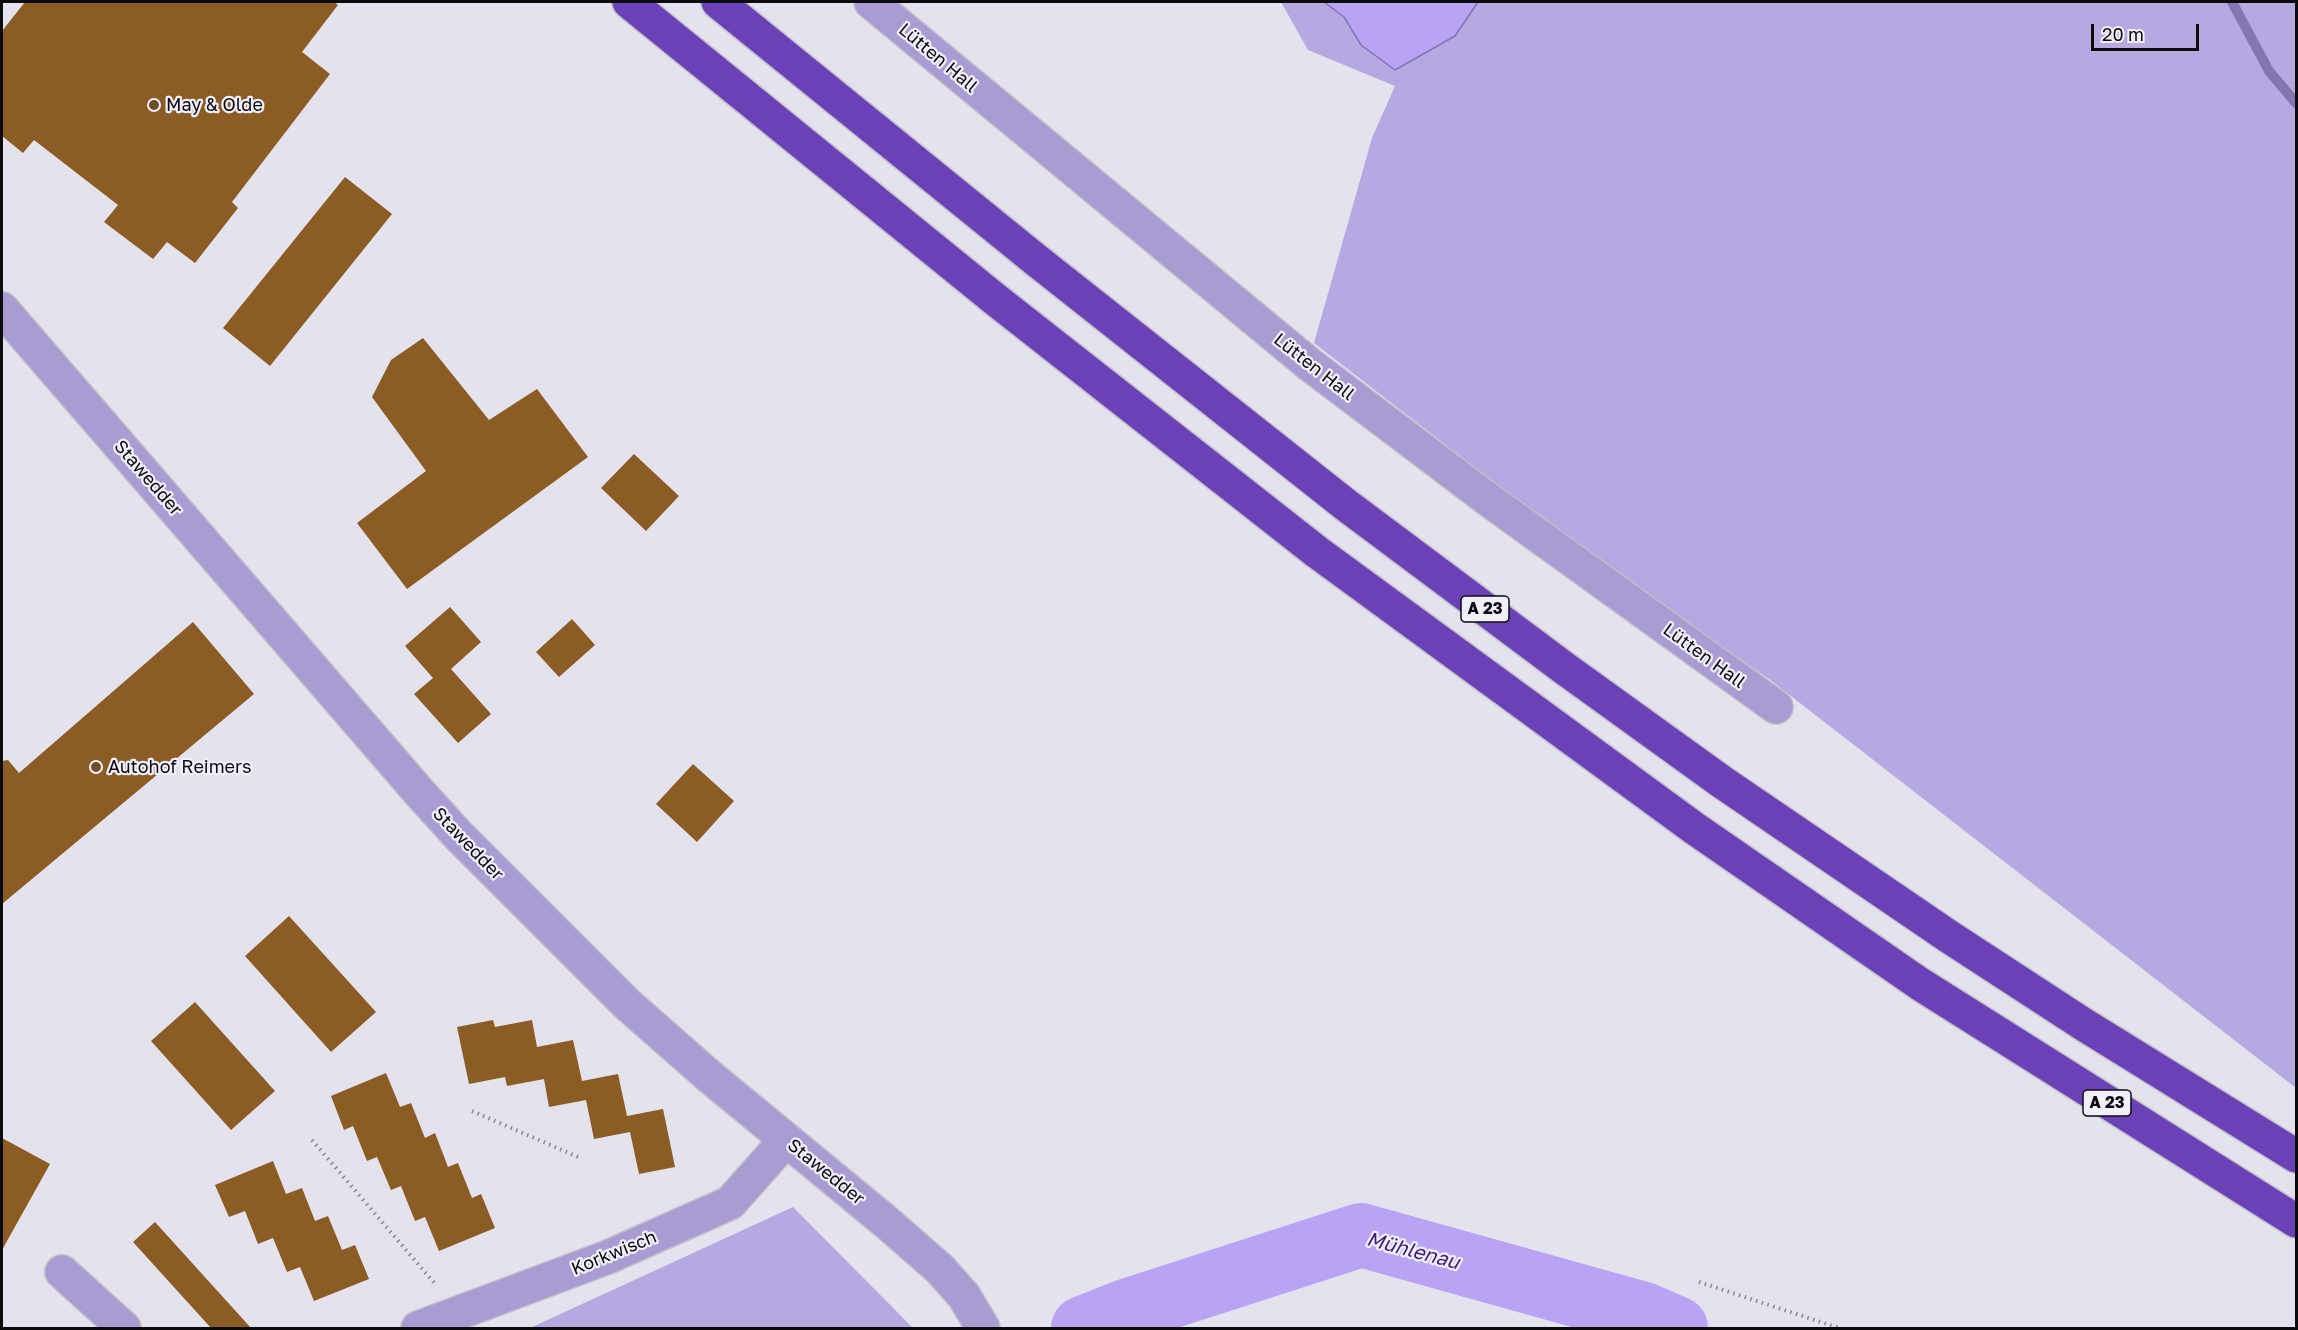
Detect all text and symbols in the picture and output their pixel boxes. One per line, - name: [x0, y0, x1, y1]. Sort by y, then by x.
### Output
- scale bar: [2094, 12, 2202, 50]
- street label: Lütten Hall: [894, 19, 982, 97]
- text: 20 m: [2102, 23, 2144, 45]
- place label: May & Olde: [166, 94, 263, 116]
- marker: May & Olde: [147, 98, 161, 112]
- street label: Lütten Hall: [1269, 329, 1359, 405]
- street label: Stawedder: [109, 436, 187, 520]
- road number: A 23: [1461, 596, 1509, 622]
- street label: Lütten Hall: [1659, 619, 1749, 693]
- place label: Autohof Reimers: [108, 756, 252, 778]
- marker: Autohof Reimers: [89, 760, 103, 774]
- street label: Stawedder: [428, 803, 508, 885]
- road number: A 23: [2083, 1090, 2131, 1116]
- street label: Stawedder: [783, 1134, 869, 1210]
- street label: Korkwisch: [568, 1226, 660, 1280]
- water label: Mühlenau: [1364, 1227, 1462, 1275]

